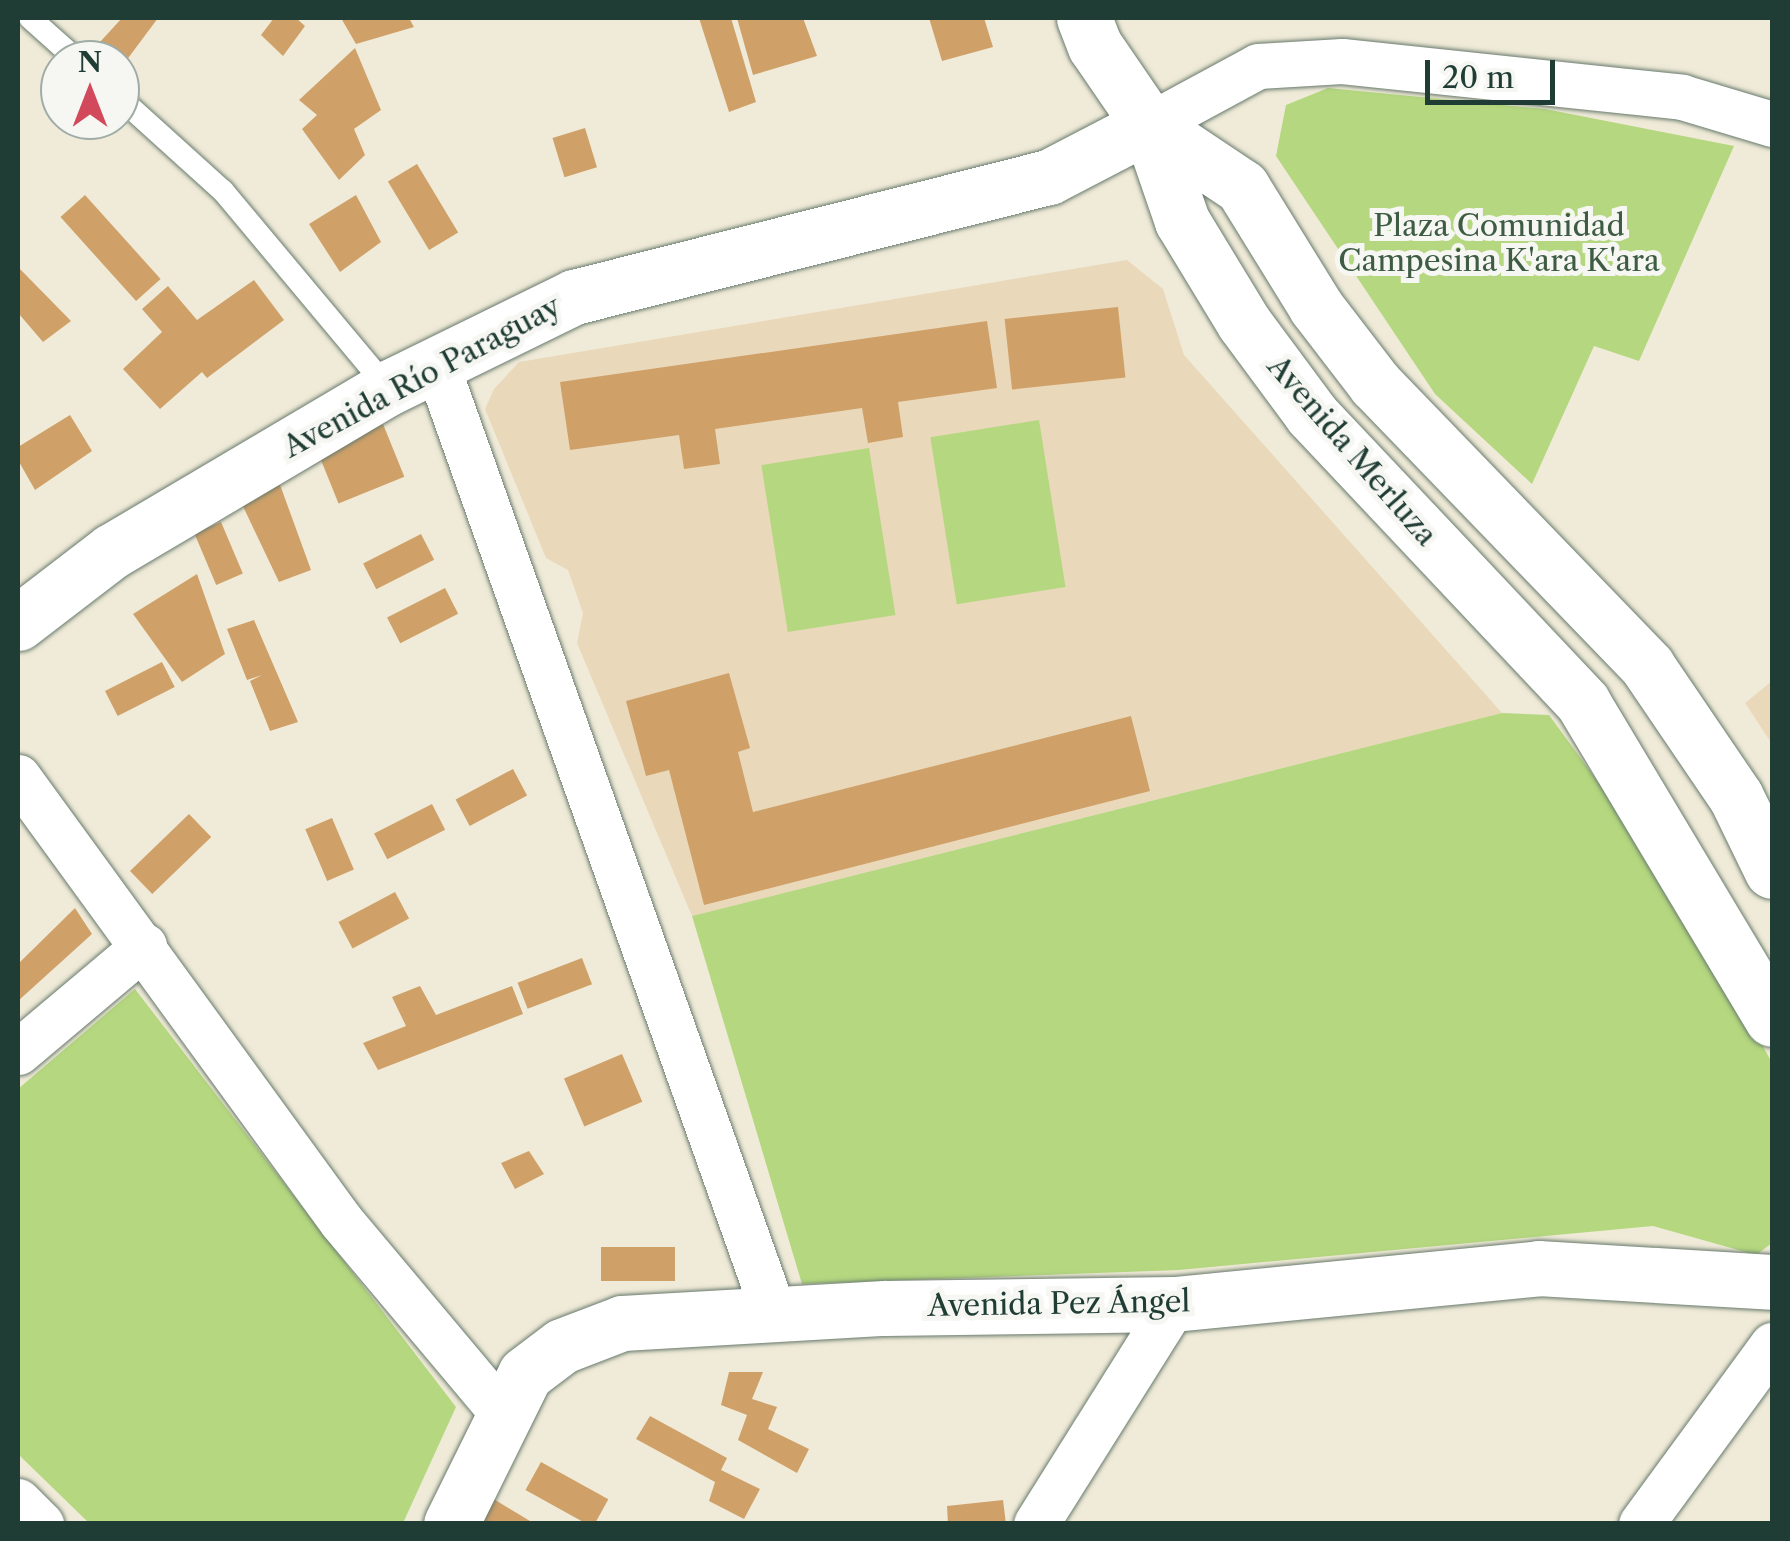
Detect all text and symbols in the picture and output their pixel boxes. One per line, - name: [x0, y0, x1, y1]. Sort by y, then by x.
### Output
- north arrow: [40, 40, 140, 140]
- scale bar: [1430, 40, 1560, 102]
- text: N: [78, 45, 102, 79]
- text: 20 m: [1442, 59, 1514, 96]
- park label: Plaza Comunidad Campesina K'ara K'ara: [1338, 208, 1660, 278]
- street label: Avenida Río Paraguay: [277, 288, 567, 466]
- street label: Avenida Merluza: [1260, 349, 1444, 553]
- street label: Avenida Pez Ángel: [927, 1284, 1191, 1324]

